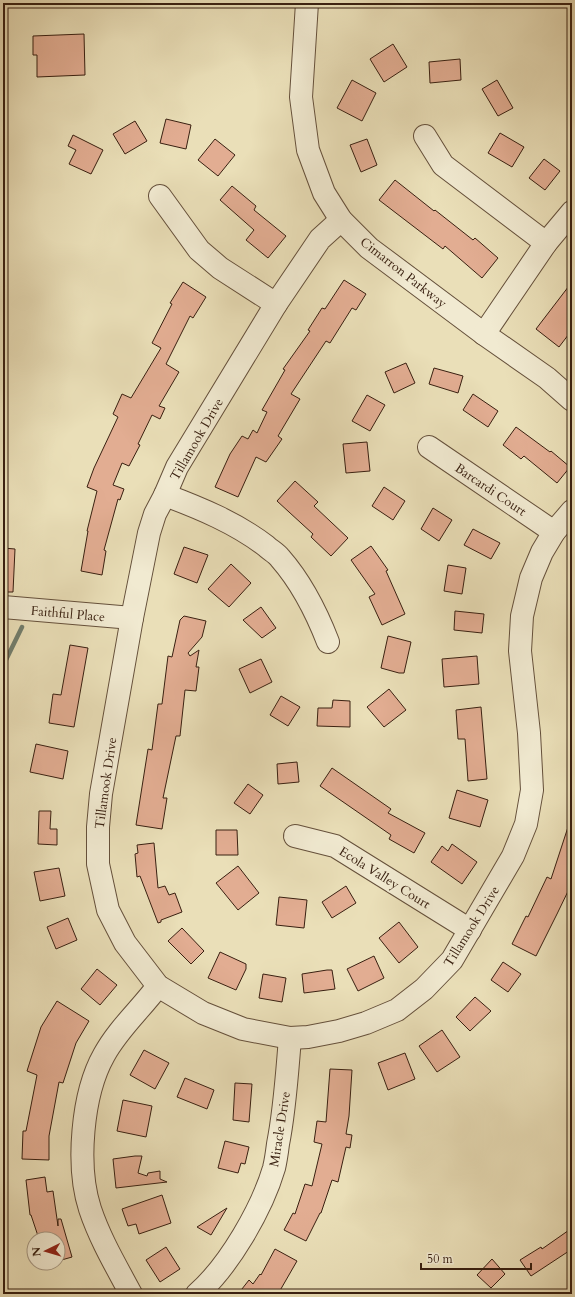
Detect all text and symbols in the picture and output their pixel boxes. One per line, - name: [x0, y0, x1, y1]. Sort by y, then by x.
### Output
- street label: Cimarron Parkway: [356, 233, 451, 312]
- street label: Tillamook Drive: [166, 395, 228, 484]
- street label: Barcardi Court: [451, 459, 530, 520]
- street label: Faithful Place: [30, 602, 106, 626]
- street label: Tillamook Drive: [91, 736, 121, 830]
- street label: Ecola Valley Court: [335, 843, 434, 913]
- street label: Tillamook Drive: [440, 883, 504, 970]
- street label: Miracle Drive: [265, 1090, 295, 1168]
- north arrow: [26, 1231, 66, 1271]
- scale bar: [421, 1245, 531, 1271]
- text: N: [29, 1246, 44, 1257]
- text: 50 m: [427, 1251, 454, 1267]

